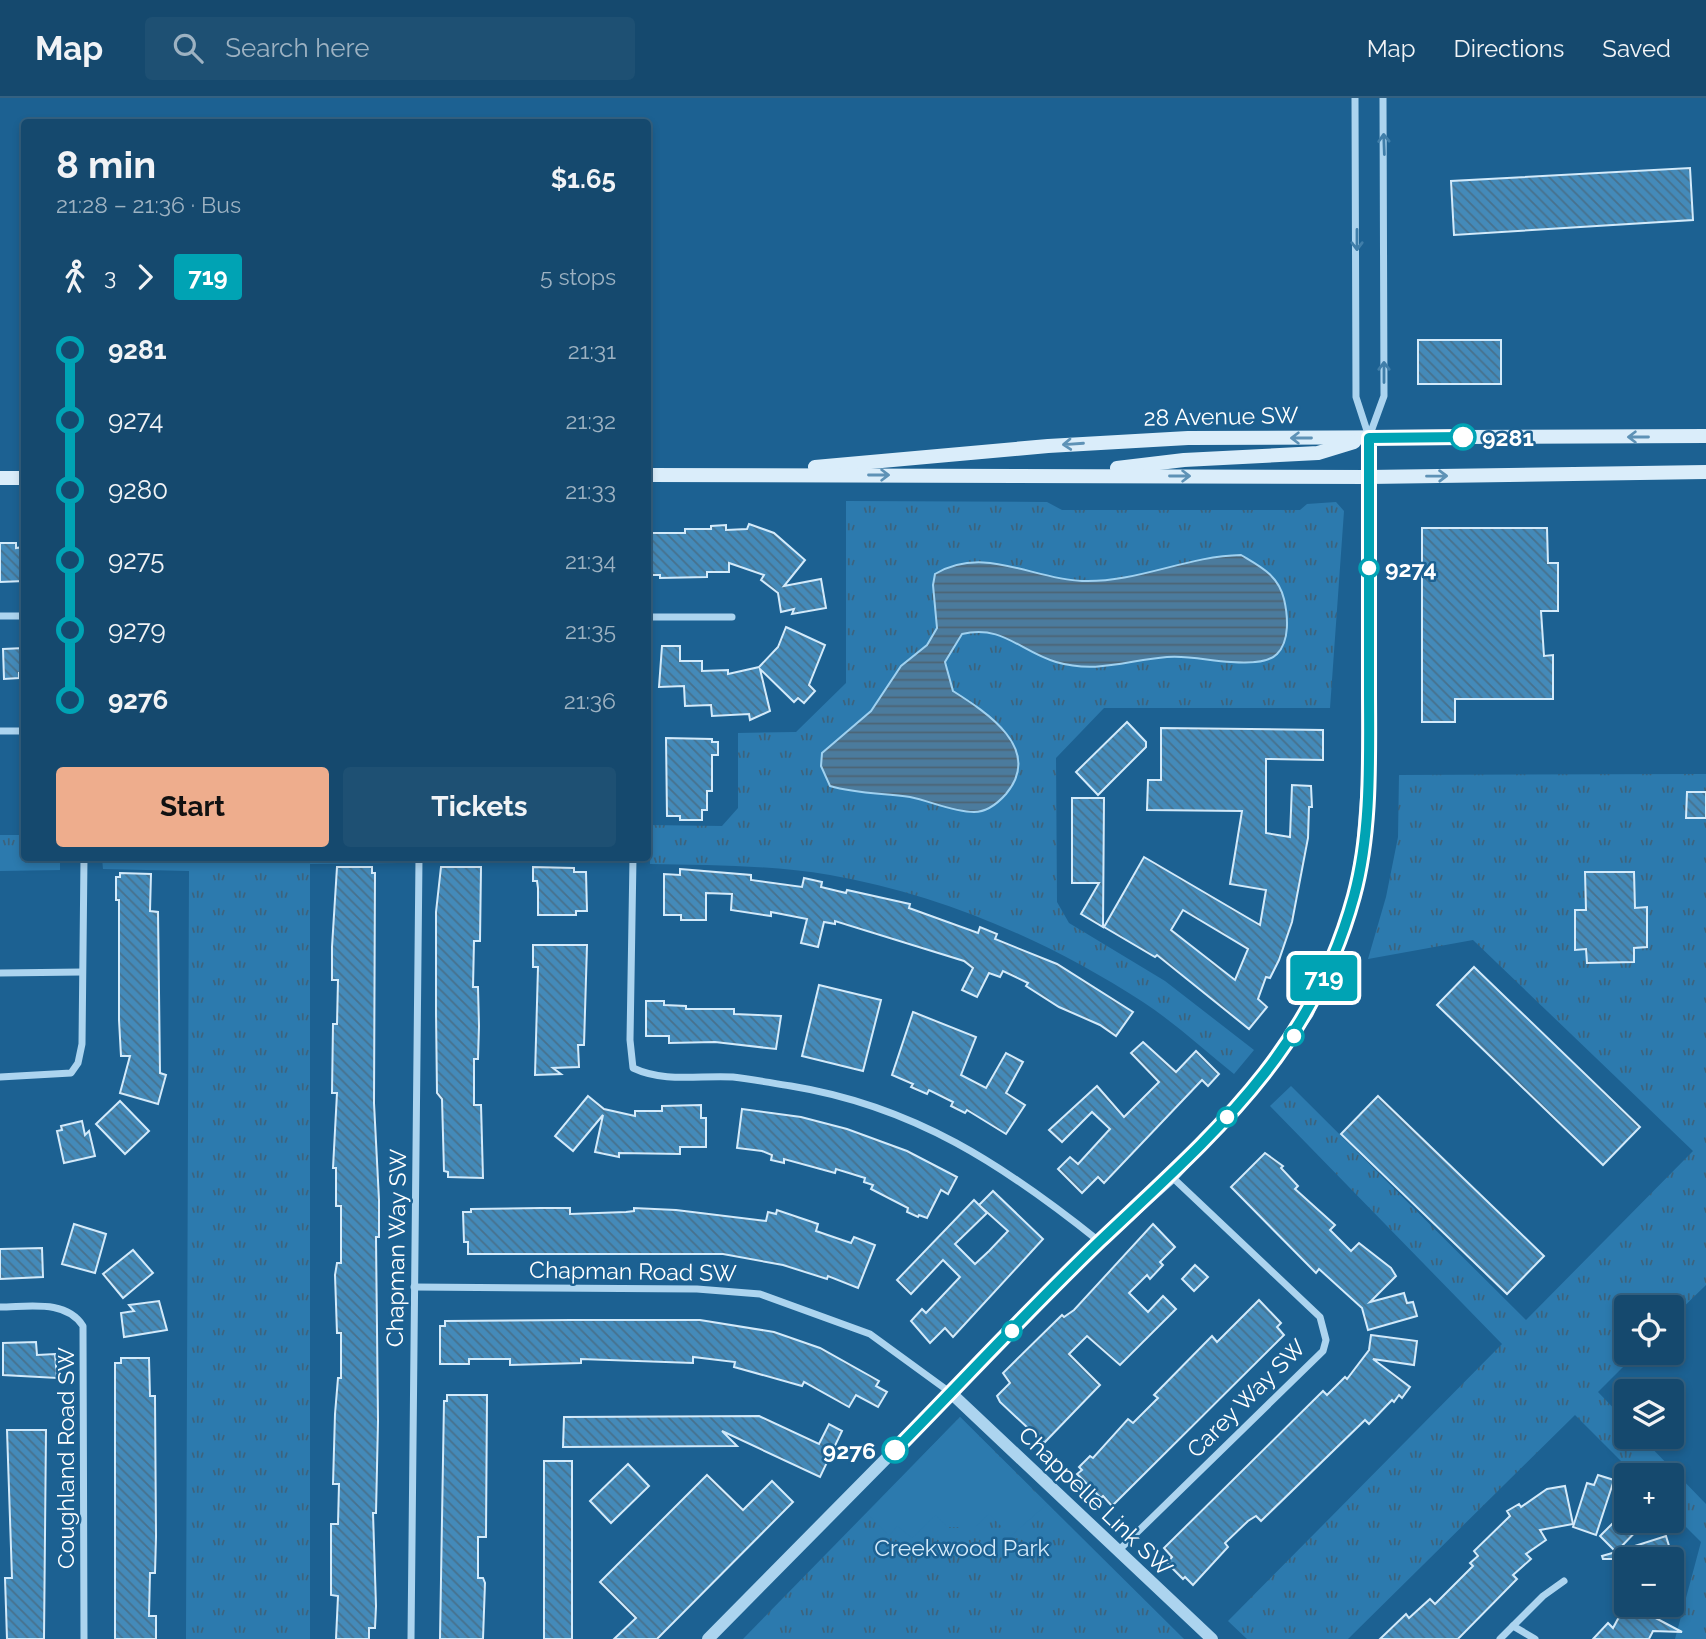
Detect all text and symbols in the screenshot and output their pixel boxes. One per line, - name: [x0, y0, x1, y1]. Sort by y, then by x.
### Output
- search box: [145, 17, 635, 80]
- text: Map: [35, 29, 103, 68]
- icon: search: [169, 29, 207, 67]
- text: Search here: [225, 33, 370, 63]
- text: Map: [1367, 34, 1416, 63]
- text: Directions: [1454, 34, 1564, 63]
- text: Saved: [1602, 34, 1671, 63]
- one-way arrow: [1378, 133, 1391, 156]
- text: 8 min: [56, 142, 156, 187]
- text: $1.65: [551, 164, 616, 194]
- text: 21:28 – 21:36 · Bus: [56, 191, 241, 218]
- one-way arrow: [1350, 228, 1364, 251]
- icon: walk: [56, 258, 94, 296]
- icon: forward: [126, 258, 164, 296]
- text: 719: [188, 262, 228, 291]
- text: 3: [104, 263, 116, 290]
- text: 5 stops: [540, 263, 616, 290]
- text: 9281: [108, 335, 167, 365]
- text: 21:31: [568, 337, 616, 364]
- one-way arrow: [1377, 360, 1391, 383]
- street label: 28 Avenue SW: [1143, 401, 1299, 431]
- text: 9274: [108, 405, 164, 435]
- text: 21:32: [566, 407, 616, 434]
- marker: 9281: [1450, 424, 1476, 450]
- place label: 9281: [1482, 424, 1534, 451]
- one-way arrow: [1627, 430, 1650, 444]
- one-way arrow: [1289, 431, 1312, 445]
- one-way arrow: [1062, 438, 1085, 451]
- one-way arrow: [867, 468, 890, 482]
- one-way arrow: [1168, 469, 1191, 483]
- one-way arrow: [1425, 469, 1448, 483]
- text: 9280: [108, 475, 168, 505]
- text: 21:33: [565, 477, 616, 504]
- text: 9275: [108, 545, 164, 575]
- text: 21:34: [565, 547, 616, 574]
- place label: 9274: [1385, 555, 1437, 582]
- marker: 9274: [1359, 558, 1379, 578]
- text: 9279: [108, 615, 166, 645]
- text: 21:35: [565, 617, 616, 644]
- text: 9276: [108, 685, 168, 715]
- text: 21:36: [564, 687, 616, 714]
- button: Start: [56, 767, 329, 847]
- button: Tickets: [343, 767, 616, 847]
- line badge: 719: [1284, 955, 1364, 1001]
- text: 719: [1304, 963, 1344, 992]
- unlabelled marker: [1284, 1026, 1304, 1046]
- unlabelled marker: [1217, 1107, 1237, 1127]
- street label: Chapman Way SW: [381, 1149, 411, 1347]
- street label: Chapman Road SW: [529, 1256, 737, 1286]
- map controls: [1614, 1295, 1684, 1617]
- button: locate: [1614, 1295, 1684, 1365]
- unlabelled marker: [1002, 1321, 1022, 1341]
- street label: Carey Way SW: [1181, 1333, 1311, 1463]
- street label: Coughland Road SW: [52, 1347, 79, 1569]
- button: layers: [1614, 1379, 1684, 1449]
- street label: Chappelle Link SW: [1014, 1421, 1178, 1581]
- place label: 9276: [823, 1437, 876, 1464]
- marker: 9276: [882, 1437, 908, 1463]
- button: +: [1614, 1463, 1684, 1533]
- park label: Creekwood Park: [874, 1534, 1050, 1561]
- button: −: [1614, 1547, 1684, 1617]

